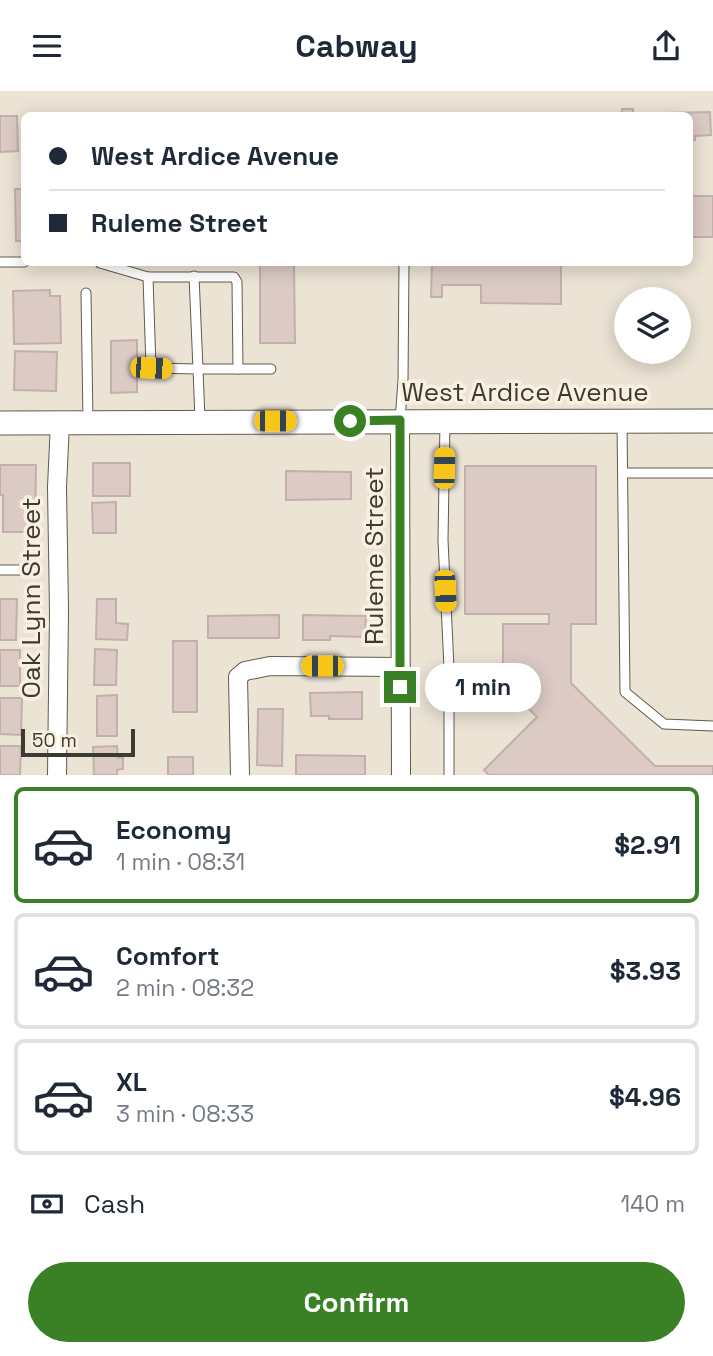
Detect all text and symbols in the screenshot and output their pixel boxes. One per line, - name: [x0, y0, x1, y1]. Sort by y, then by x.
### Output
- text: Cabway: [295, 26, 418, 66]
- icon: menu: [28, 27, 66, 65]
- icon: share: [647, 27, 685, 65]
- text: West Ardice Avenue: [91, 139, 339, 173]
- text: Ruleme Street: [91, 206, 268, 240]
- map controls: [614, 287, 691, 364]
- button: layers: [614, 287, 691, 364]
- car: [130, 357, 173, 379]
- street label: West Ardice Avenue: [401, 375, 649, 409]
- route start: [334, 405, 366, 437]
- car: [255, 411, 297, 432]
- car: [434, 447, 455, 489]
- street label: Ruleme Street: [357, 467, 391, 645]
- street label: Oak Lynn Street: [14, 497, 48, 699]
- car: [434, 569, 457, 613]
- car: [302, 656, 344, 677]
- callout: 1 min: [424, 663, 540, 711]
- route end: [384, 671, 416, 703]
- text: 1 min: [455, 672, 511, 702]
- scale bar: [21, 726, 135, 758]
- text: 50 m: [32, 728, 77, 753]
- text: Economy: [116, 813, 232, 847]
- icon: car: [32, 814, 95, 877]
- text: $2.91: [614, 828, 681, 862]
- text: 1 min · 08:31: [116, 847, 245, 877]
- text: Comfort: [116, 939, 219, 973]
- icon: car: [32, 940, 95, 1003]
- text: $3.93: [610, 954, 681, 988]
- text: 2 min · 08:32: [116, 973, 254, 1003]
- text: XL: [116, 1065, 147, 1099]
- icon: car: [32, 1066, 95, 1129]
- text: $4.96: [609, 1080, 681, 1114]
- text: 3 min · 08:33: [116, 1099, 254, 1129]
- icon: cash: [28, 1185, 66, 1223]
- text: Cash: [84, 1187, 145, 1221]
- text: 140 m: [621, 1189, 685, 1219]
- button: Confirm: [28, 1262, 685, 1342]

